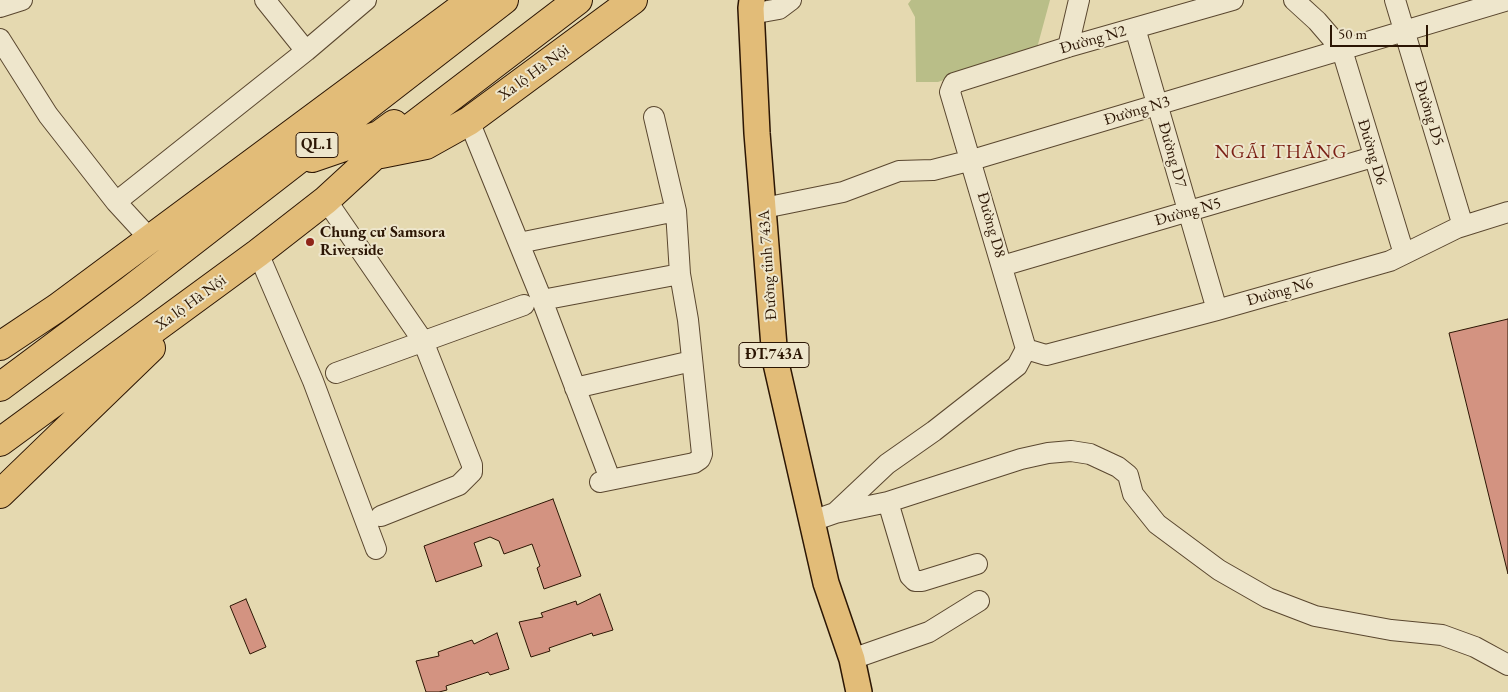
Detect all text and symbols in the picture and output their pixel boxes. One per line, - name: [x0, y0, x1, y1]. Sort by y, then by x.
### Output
- scale bar: [1333, 15, 1430, 47]
- street label: Đường N2: [1058, 21, 1128, 59]
- text: 50 m: [1338, 24, 1367, 43]
- street label: Xa lộ Hà Nội: [495, 41, 573, 105]
- street label: Đường D5: [1410, 78, 1448, 148]
- street label: Đường N3: [1102, 92, 1172, 130]
- street label: Đường D6: [1353, 117, 1391, 187]
- street label: Đường D7: [1153, 120, 1191, 190]
- road number: QL.1: [296, 132, 338, 158]
- district label: NGÃI THẮNG: [1214, 142, 1348, 164]
- street label: Đường D8: [972, 190, 1010, 260]
- street label: Đường N5: [1153, 193, 1223, 231]
- street label: Đường tỉnh 743A: [755, 209, 781, 321]
- place label: Chung cư Samsora Riverside: [320, 223, 445, 261]
- marker: Chung cư Samsora Riverside: [304, 236, 316, 248]
- street label: Xa lộ Hà Nội: [152, 271, 230, 335]
- street label: Đường N6: [1245, 273, 1315, 311]
- road number: ĐT.743A: [739, 342, 809, 368]

